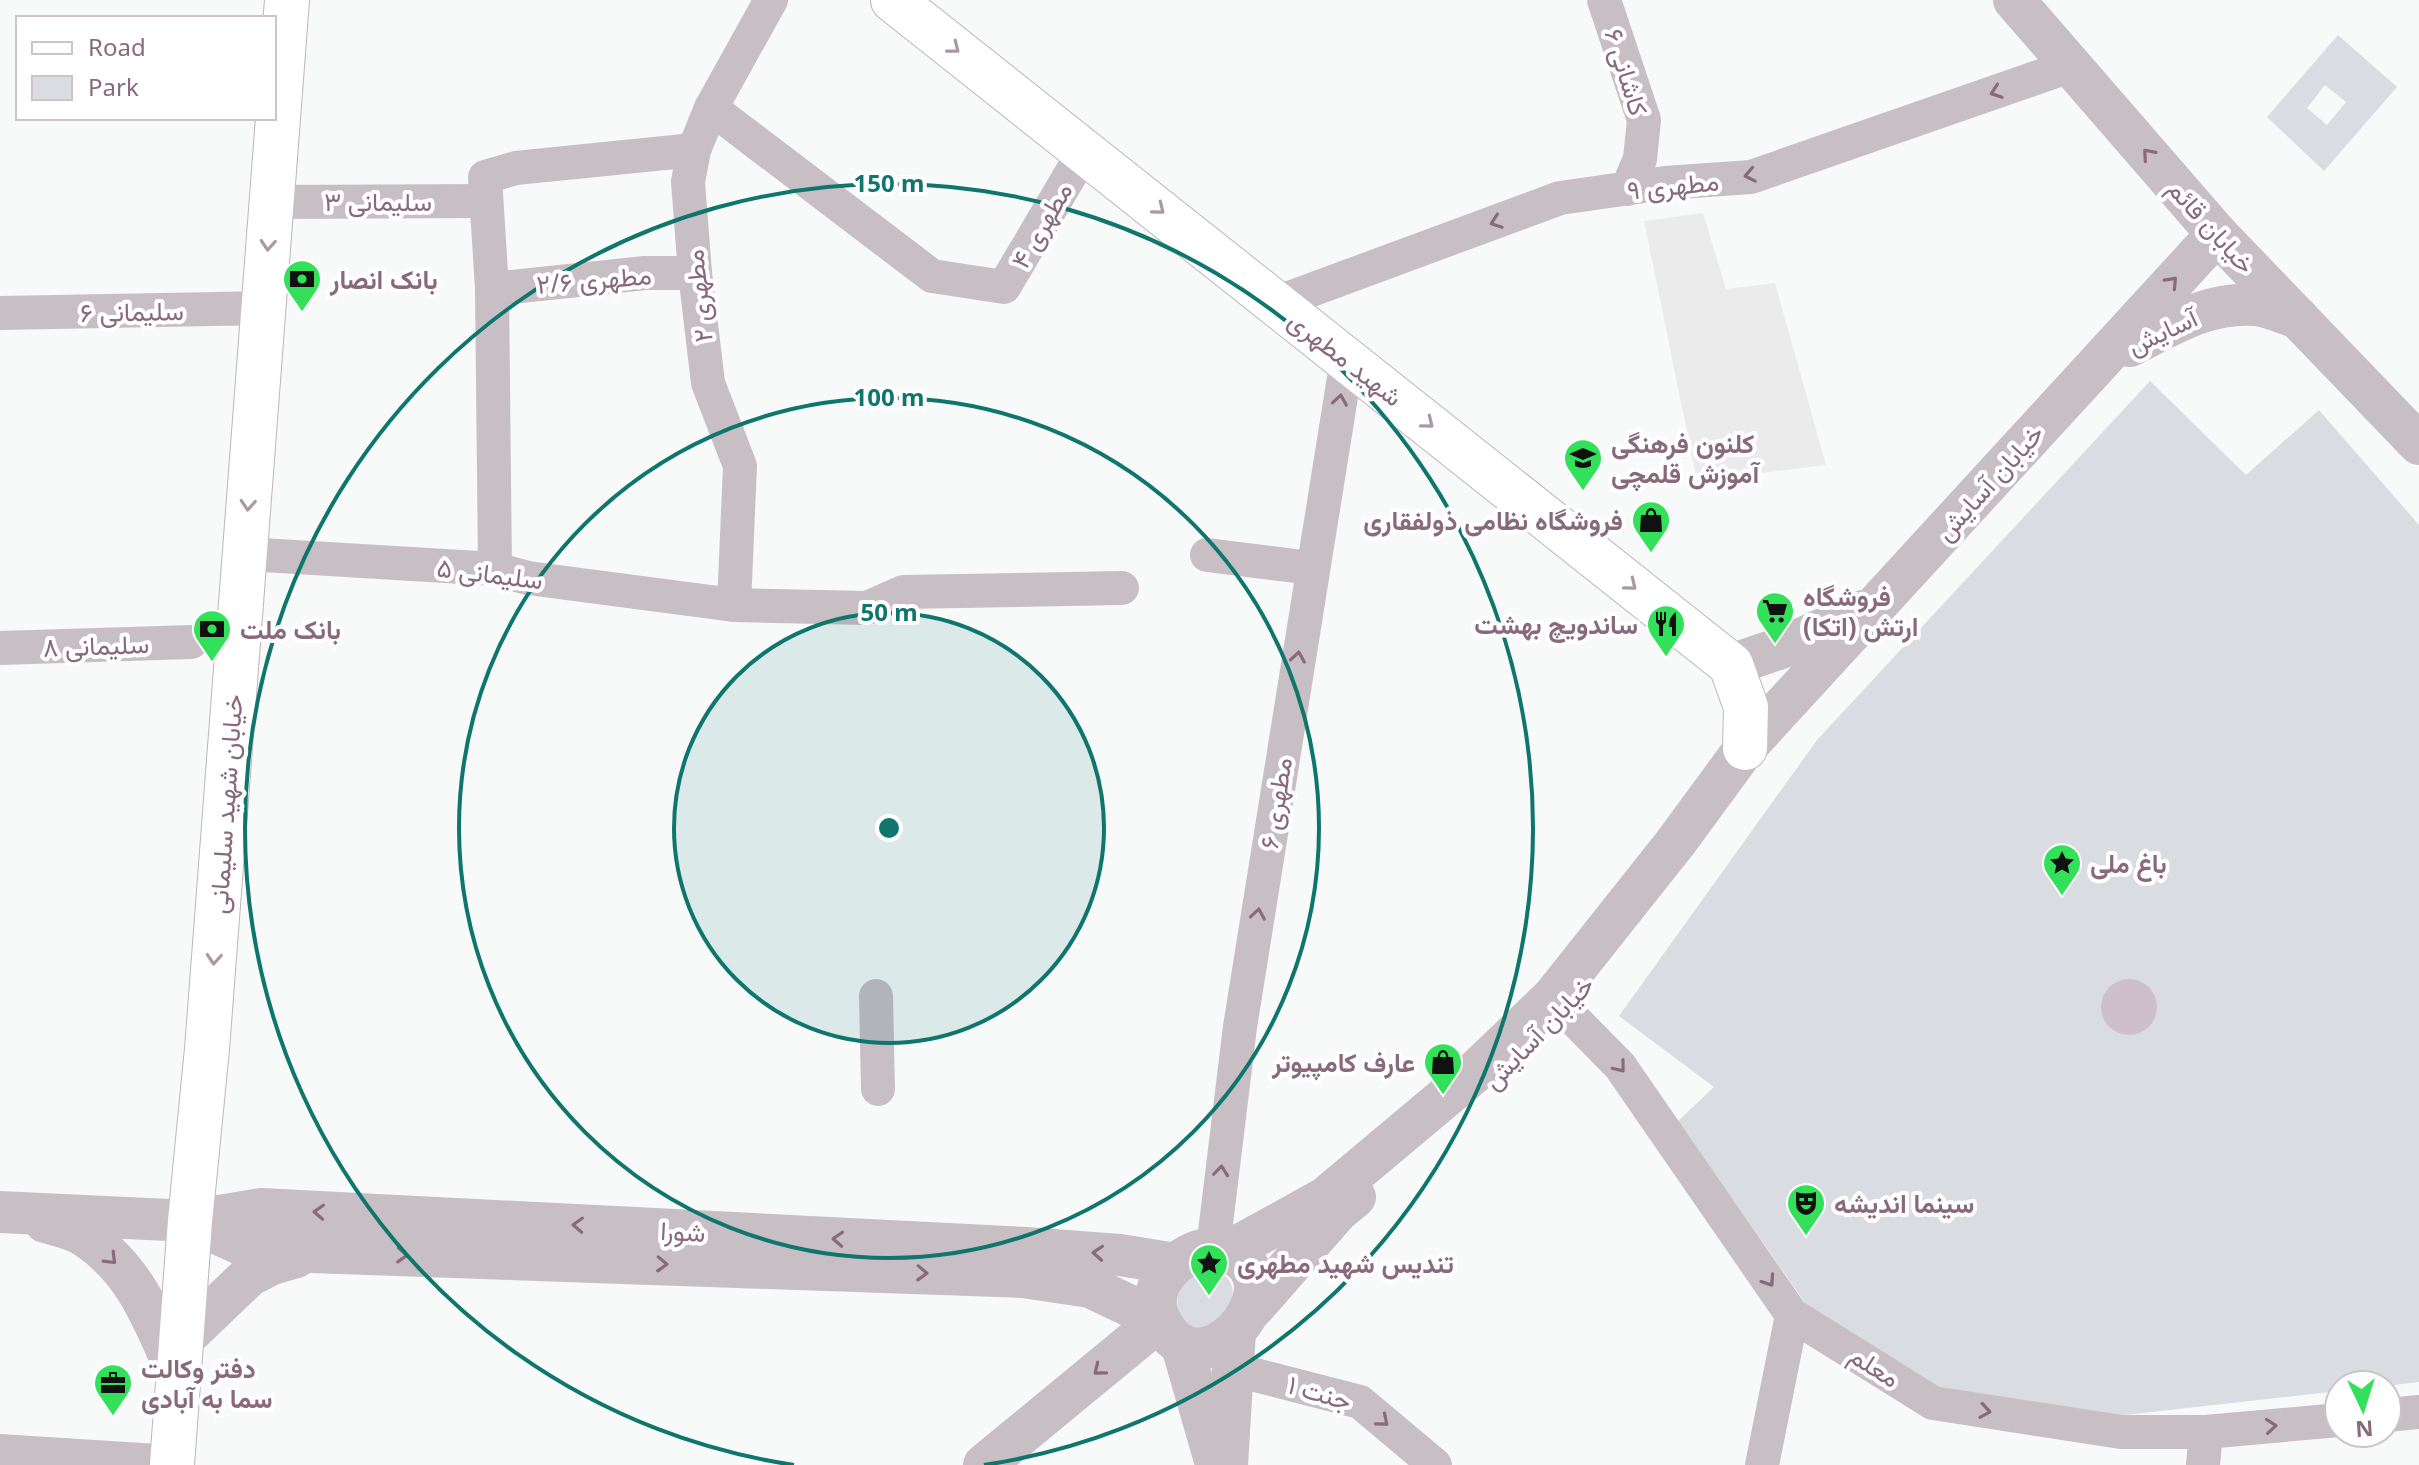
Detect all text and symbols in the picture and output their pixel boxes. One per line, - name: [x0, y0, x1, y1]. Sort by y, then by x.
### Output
- legend: [16, 16, 276, 120]
- street label: کاشانی ۶: [1597, 24, 1657, 120]
- text: Road: [88, 30, 146, 63]
- one-way arrow: [945, 38, 959, 53]
- text: Park: [88, 70, 139, 103]
- one-way arrow: [1990, 82, 2004, 98]
- one-way arrow: [2143, 148, 2157, 163]
- street label: مطهری ۹: [1625, 162, 1721, 208]
- text: 150 m: [854, 166, 924, 199]
- one-way arrow: [1744, 166, 1757, 183]
- street label: خیابان قائم: [2160, 171, 2264, 281]
- street label: مطهری ۴: [1002, 175, 1080, 275]
- street label: سلیمانی ۳: [324, 183, 432, 219]
- one-way arrow: [1150, 199, 1164, 214]
- one-way arrow: [1490, 212, 1504, 228]
- one-way arrow: [260, 239, 277, 252]
- street label: مطهری ۲: [675, 248, 721, 344]
- street label: مطهری ۲/۶: [535, 256, 653, 302]
- bank icon: بانک انصار: [281, 258, 323, 313]
- place label: بانک انصار: [329, 261, 438, 297]
- one-way arrow: [2163, 277, 2177, 292]
- street label: سلیمانی ۶: [80, 292, 184, 330]
- street label: آسایش: [2121, 298, 2205, 363]
- street label: شهید مطهری: [1281, 302, 1411, 414]
- text: 100 m: [854, 380, 924, 413]
- one-way arrow: [1331, 393, 1348, 407]
- one-way arrow: [1419, 414, 1434, 428]
- street label: خیابان آسایش: [1927, 416, 2051, 548]
- place label: کلنون فرهنگی آموزش قلمچی: [1611, 425, 1761, 492]
- school or university icon: کلنون فرهنگی آموزش قلمچی: [1562, 437, 1604, 492]
- one-way arrow: [240, 498, 257, 511]
- shop icon: فروشگاه نظامی ذولفقاری: [1630, 499, 1672, 554]
- place label: فروشگاه نظامی ذولفقاری: [1363, 502, 1623, 538]
- street label: سلیمانی ۵: [435, 549, 545, 597]
- one-way arrow: [1622, 576, 1637, 590]
- place label: فروشگاه ارتش (اتکا): [1803, 578, 1918, 644]
- supermarket icon: فروشگاه ارتش (اتکا): [1754, 590, 1796, 645]
- text: 50 m: [860, 595, 918, 628]
- restaurant icon: ساندویچ بهشت: [1645, 603, 1687, 658]
- place label: ساندویچ بهشت: [1474, 606, 1638, 643]
- bank icon: بانک ملت: [191, 608, 233, 663]
- place label: بانک ملت: [240, 611, 341, 647]
- street label: سلیمانی ۸: [42, 625, 150, 665]
- one-way arrow: [1289, 650, 1306, 664]
- street label: خیابان شهید سلیمانی: [199, 693, 251, 915]
- street label: مطهری ۶: [1250, 755, 1300, 851]
- centre of rings: [875, 814, 903, 842]
- place icon: باغ ملی: [2041, 842, 2083, 897]
- place label: باغ ملی: [2090, 845, 2167, 882]
- one-way arrow: [1249, 907, 1266, 920]
- one-way arrow: [206, 953, 223, 966]
- street label: خیابان آسایش: [1474, 967, 1602, 1097]
- shop icon: عارف کامپیوتر: [1422, 1041, 1464, 1096]
- place label: عارف کامپیوتر: [1271, 1044, 1415, 1081]
- one-way arrow: [1610, 1058, 1625, 1073]
- one-way arrow: [1213, 1164, 1230, 1177]
- theatre icon: سینما اندیشه: [1785, 1182, 1827, 1237]
- place label: سینما اندیشه: [1834, 1185, 1974, 1221]
- one-way arrow: [312, 1204, 325, 1221]
- street label: شورا: [659, 1212, 707, 1250]
- one-way arrow: [571, 1217, 584, 1234]
- one-way arrow: [831, 1230, 844, 1247]
- place icon: تندیس شهید مطهری: [1188, 1242, 1230, 1297]
- one-way arrow: [1091, 1245, 1104, 1262]
- place label: تندیس شهید مطهری: [1237, 1245, 1454, 1281]
- one-way arrow: [396, 1247, 409, 1264]
- one-way arrow: [102, 1249, 116, 1264]
- one-way arrow: [656, 1256, 669, 1273]
- one-way arrow: [916, 1265, 929, 1282]
- one-way arrow: [1759, 1272, 1774, 1286]
- street label: معلم: [1843, 1337, 1907, 1395]
- place label: دفتر وکالت سما به آبادی: [141, 1350, 273, 1416]
- one-way arrow: [1094, 1360, 1109, 1375]
- office icon: دفتر وکالت سما به آبادی: [92, 1362, 134, 1417]
- street label: جنت ۱: [1284, 1366, 1356, 1418]
- north arrow: [2323, 1369, 2403, 1449]
- one-way arrow: [1978, 1401, 1992, 1418]
- one-way arrow: [1374, 1411, 1388, 1426]
- text: N: [2354, 1414, 2374, 1446]
- one-way arrow: [2265, 1418, 2278, 1435]

